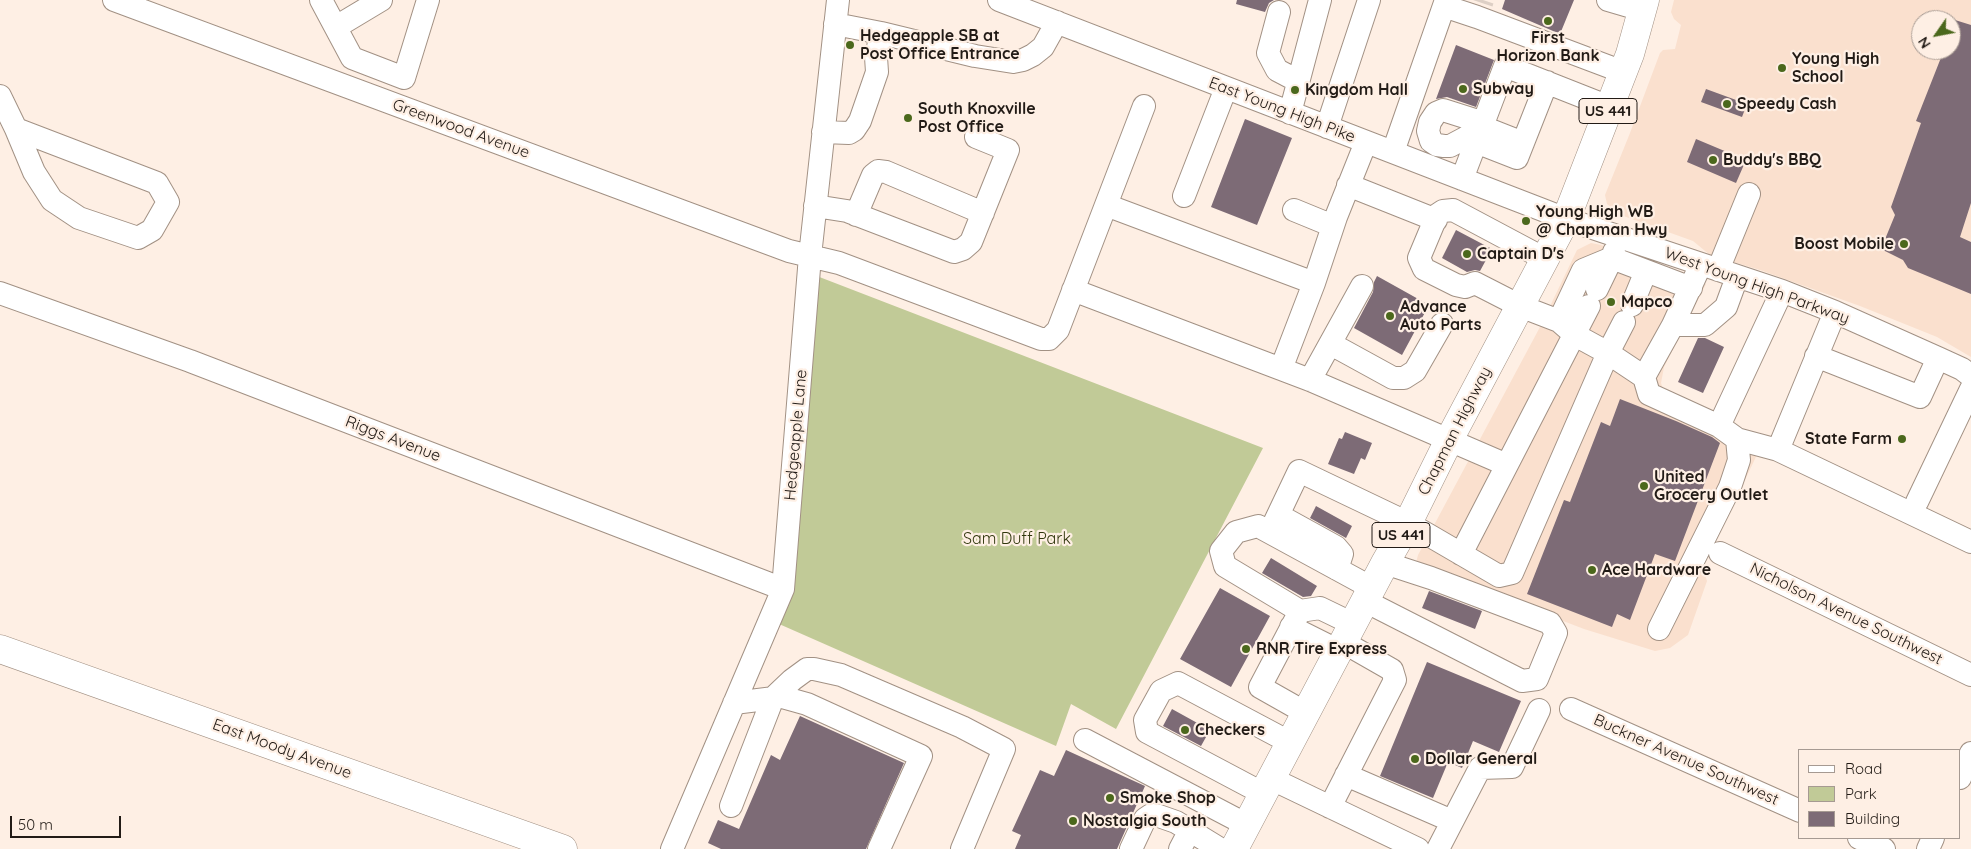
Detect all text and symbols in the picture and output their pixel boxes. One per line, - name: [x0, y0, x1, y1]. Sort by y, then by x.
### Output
- north arrow: [1911, 10, 1961, 60]
- marker: First Horizon Bank: [1542, 15, 1554, 27]
- place label: Hedgeapple SB at Post Office Entrance: [860, 26, 1020, 64]
- place label: First Horizon Bank: [1497, 28, 1599, 66]
- text: N: [1914, 33, 1935, 52]
- marker: Hedgeapple SB at Post Office Entrance: [844, 39, 856, 51]
- place label: Young High School: [1792, 49, 1879, 87]
- marker: Young High School: [1776, 62, 1788, 74]
- street label: East Young High Pike: [1206, 73, 1358, 147]
- place label: Subway: [1473, 79, 1534, 99]
- place label: Kingdom Hall: [1305, 80, 1408, 100]
- marker: Subway: [1457, 83, 1469, 95]
- marker: Kingdom Hall: [1289, 84, 1301, 96]
- place label: Speedy Cash: [1737, 94, 1837, 114]
- street label: Greenwood Avenue: [390, 95, 532, 163]
- road number: US 441: [1579, 98, 1637, 124]
- marker: Speedy Cash: [1721, 98, 1733, 110]
- place label: South Knoxville Post Office: [918, 99, 1036, 137]
- marker: South Knoxville Post Office: [902, 112, 914, 124]
- place label: Buddy's BBQ: [1723, 150, 1821, 170]
- marker: Buddy's BBQ: [1707, 154, 1719, 166]
- place label: Young High WB @ Chapman Hwy: [1536, 202, 1667, 240]
- marker: Young High WB @ Chapman Hwy: [1520, 215, 1532, 227]
- place label: Boost Mobile: [1794, 234, 1894, 254]
- marker: Boost Mobile: [1898, 238, 1910, 250]
- place label: Captain D's: [1477, 244, 1564, 264]
- street label: West Young High Parkway: [1662, 244, 1852, 328]
- marker: Captain D's: [1461, 248, 1473, 260]
- place label: Mapco: [1621, 292, 1673, 312]
- marker: Mapco: [1605, 296, 1617, 308]
- place label: Advance Auto Parts: [1400, 297, 1482, 335]
- marker: Advance Auto Parts: [1384, 310, 1396, 322]
- street label: Chapman Highway: [1414, 364, 1496, 498]
- street label: Hedgeapple Lane: [781, 369, 811, 501]
- street label: Riggs Avenue: [343, 412, 443, 466]
- place label: State Farm: [1805, 429, 1892, 449]
- marker: State Farm: [1896, 433, 1908, 445]
- place label: United Grocery Outlet: [1654, 467, 1769, 505]
- marker: United Grocery Outlet: [1638, 480, 1650, 492]
- road number: US 441: [1372, 522, 1430, 548]
- park label: Sam Duff Park: [963, 529, 1071, 549]
- street label: Nicholson Avenue Southwest: [1747, 559, 1945, 669]
- place label: Ace Hardware: [1602, 560, 1711, 580]
- marker: Ace Hardware: [1586, 564, 1598, 576]
- place label: RNR Tire Express: [1256, 639, 1387, 659]
- marker: RNR Tire Express: [1240, 643, 1252, 655]
- street label: Buckner Avenue Southwest: [1590, 710, 1782, 810]
- street label: East Moody Avenue: [210, 715, 354, 783]
- place label: Checkers: [1195, 720, 1265, 740]
- marker: Checkers: [1179, 724, 1191, 736]
- place label: Dollar General: [1425, 749, 1537, 769]
- legend: [1798, 749, 1961, 839]
- marker: Dollar General: [1409, 753, 1421, 765]
- text: Road: [1845, 759, 1882, 778]
- text: Park: [1845, 784, 1877, 803]
- place label: Smoke Shop: [1120, 788, 1216, 808]
- marker: Smoke Shop: [1104, 792, 1116, 804]
- scale bar: [12, 806, 124, 838]
- text: Building: [1845, 809, 1900, 828]
- place label: Nostalgia South: [1083, 811, 1207, 831]
- text: 50 m: [18, 815, 53, 834]
- marker: Nostalgia South: [1067, 815, 1079, 827]

